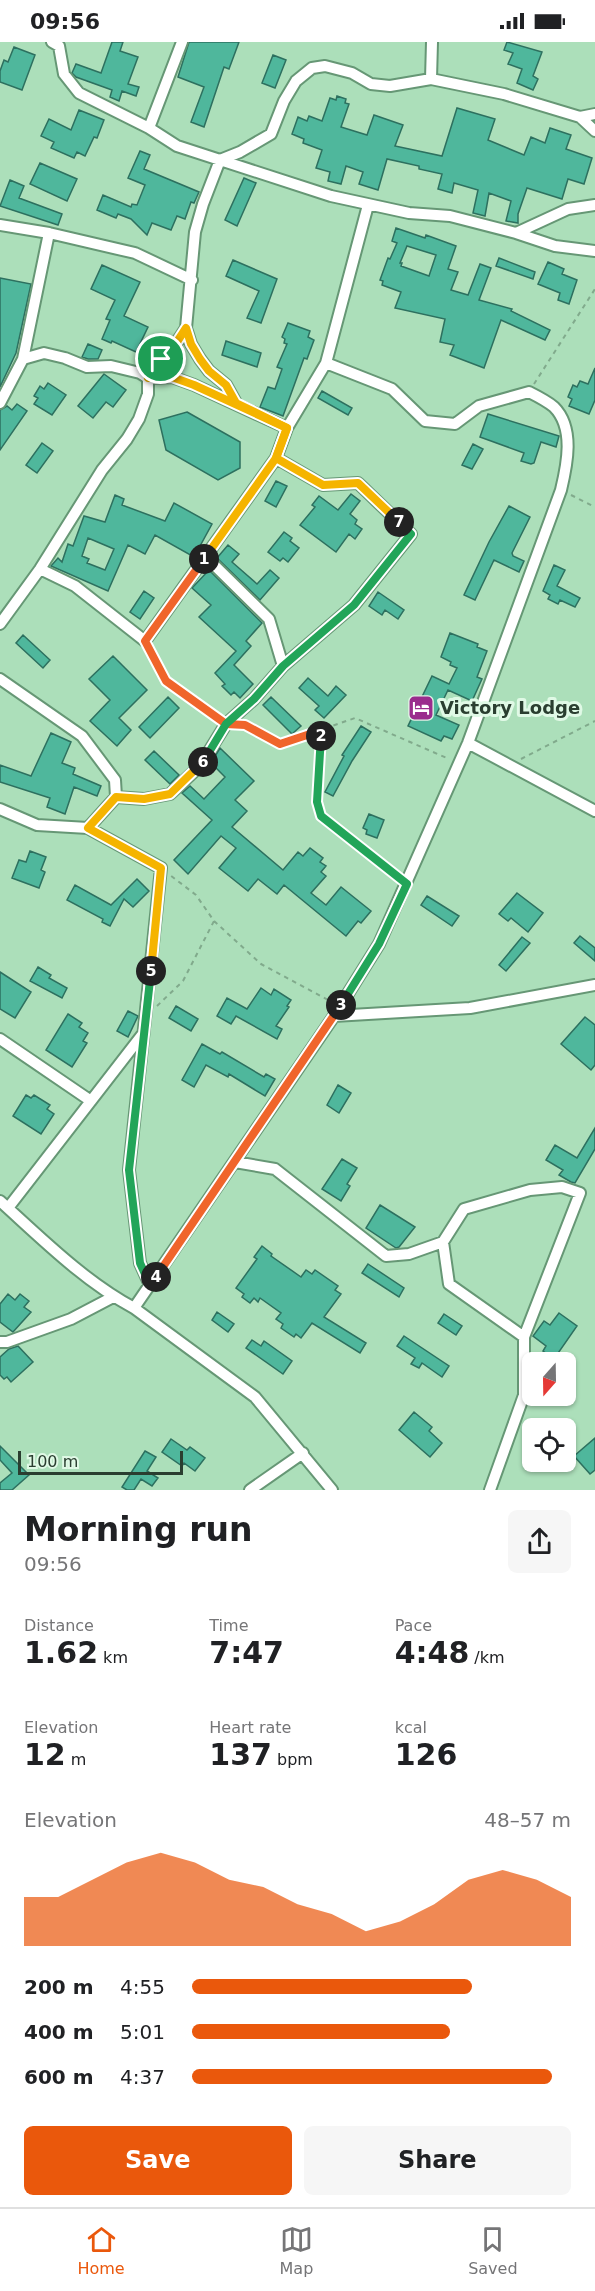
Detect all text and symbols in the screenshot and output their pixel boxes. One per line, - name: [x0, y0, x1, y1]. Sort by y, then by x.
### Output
- text: 09:56: [30, 9, 100, 34]
- pin: [135, 333, 186, 384]
- icon: arrive: [144, 342, 177, 375]
- pin: 7: [384, 507, 414, 537]
- text: 7: [393, 512, 405, 531]
- pin: 1: [189, 544, 219, 574]
- text: 1: [198, 549, 210, 568]
- hotel icon: Victory Lodge: [406, 693, 436, 723]
- place label: Victory Lodge: [440, 697, 580, 718]
- pin: 2: [306, 721, 336, 751]
- text: 2: [315, 726, 327, 745]
- pin: 6: [188, 747, 218, 777]
- text: 6: [197, 752, 209, 771]
- pin: 5: [136, 956, 166, 986]
- text: 5: [145, 961, 157, 980]
- pin: 3: [326, 990, 356, 1020]
- text: 3: [335, 995, 347, 1014]
- pin: 4: [141, 1262, 171, 1292]
- text: 4: [150, 1267, 162, 1286]
- north arrow: [522, 1352, 576, 1406]
- map controls: [522, 1352, 576, 1472]
- button: locate: [522, 1418, 576, 1472]
- scale bar: [18, 1448, 183, 1476]
- text: 100 m: [27, 1452, 78, 1471]
- text: Morning run: [24, 1510, 252, 1549]
- button: share: [508, 1510, 571, 1573]
- text: 09:56: [24, 1552, 82, 1576]
- text: Distance: [24, 1616, 94, 1635]
- text: Time: [209, 1616, 248, 1635]
- text: Pace: [395, 1616, 432, 1635]
- text: 1.62: [24, 1635, 98, 1670]
- text: 7:47: [209, 1635, 284, 1670]
- text: 4:48: [395, 1635, 469, 1670]
- text: km: [98, 1648, 128, 1667]
- text: /km: [469, 1648, 505, 1667]
- text: Elevation: [24, 1718, 98, 1737]
- text: Heart rate: [209, 1718, 291, 1737]
- text: kcal: [395, 1718, 427, 1737]
- text: 12: [24, 1737, 66, 1772]
- text: 137: [209, 1737, 272, 1772]
- text: 126: [395, 1737, 457, 1772]
- text: m: [66, 1750, 86, 1769]
- text: bpm: [272, 1750, 313, 1769]
- text: Elevation: [24, 1808, 117, 1832]
- text: 48–57 m: [484, 1808, 571, 1832]
- text: 200 m: [24, 1975, 94, 1999]
- text: 4:55: [120, 1975, 165, 1999]
- text: 400 m: [24, 2020, 94, 2044]
- text: 5:01: [120, 2020, 165, 2044]
- text: 600 m: [24, 2065, 94, 2089]
- text: 4:37: [120, 2065, 165, 2089]
- button: Save: [24, 2126, 292, 2195]
- button: Share: [304, 2126, 571, 2195]
- tab: Home: [77, 2223, 125, 2278]
- tab: Map: [280, 2223, 313, 2278]
- tab: Saved: [468, 2223, 518, 2278]

